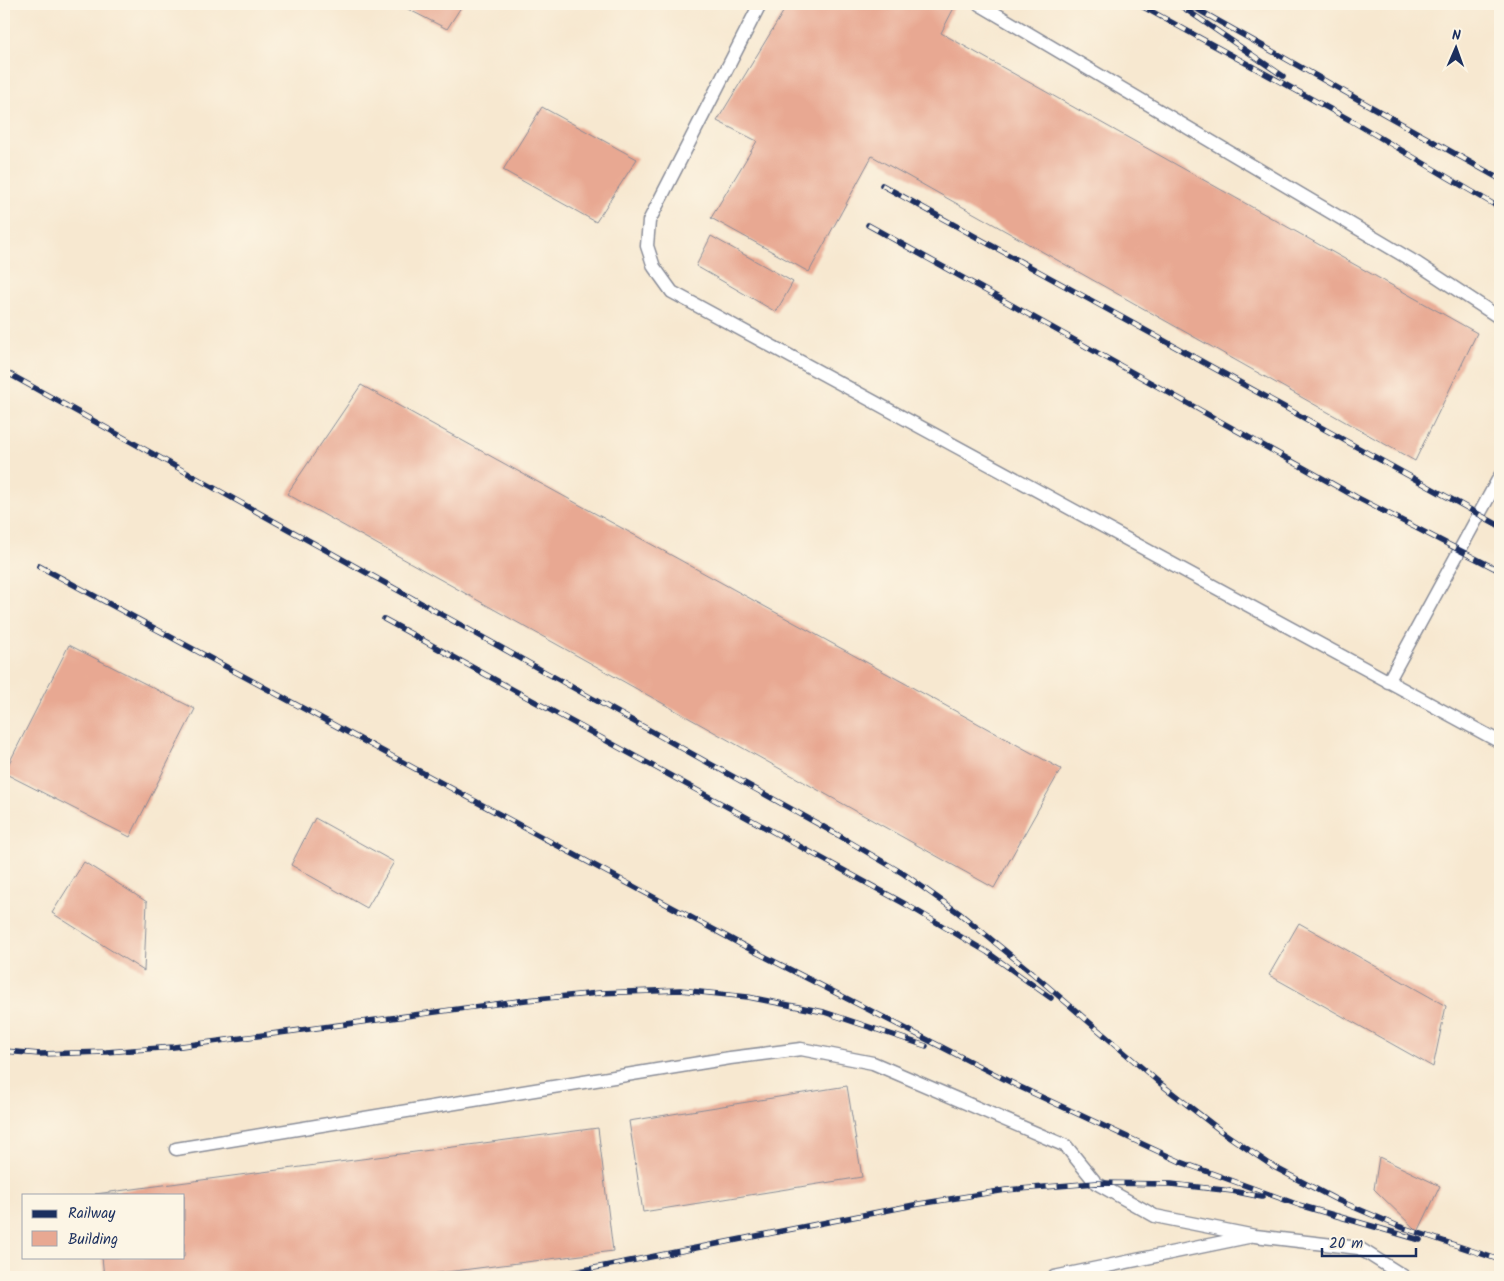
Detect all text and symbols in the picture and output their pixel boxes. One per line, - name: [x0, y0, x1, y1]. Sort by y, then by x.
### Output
- north arrow: [1432, 22, 1482, 72]
- text: N: [1452, 25, 1461, 47]
- legend: [22, 1194, 185, 1258]
- text: Railway: [68, 1202, 116, 1226]
- scale bar: [1322, 1226, 1415, 1258]
- text: Building: [68, 1228, 118, 1252]
- text: 20 m: [1329, 1232, 1363, 1256]

